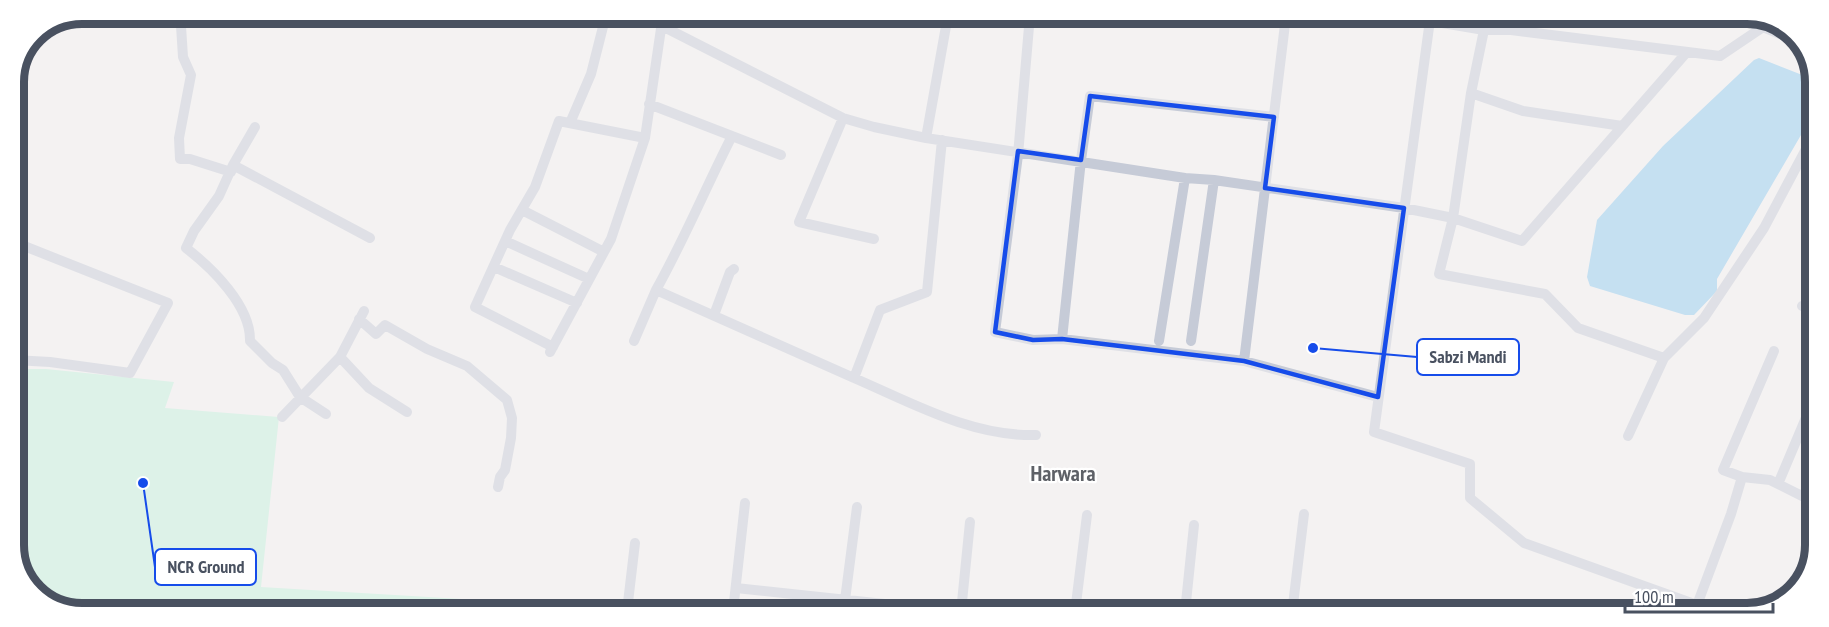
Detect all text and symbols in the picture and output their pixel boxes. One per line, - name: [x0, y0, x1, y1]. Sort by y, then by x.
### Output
- callout: Sabzi Mandi: [1417, 339, 1519, 375]
- text: Sabzi Mandi: [1429, 345, 1507, 368]
- district label: Harwara: [1031, 459, 1096, 487]
- callout: NCR Ground: [155, 549, 256, 585]
- text: NCR Ground: [168, 555, 244, 578]
- scale bar: [1625, 576, 1774, 614]
- text: 100 m: [1634, 585, 1674, 608]

